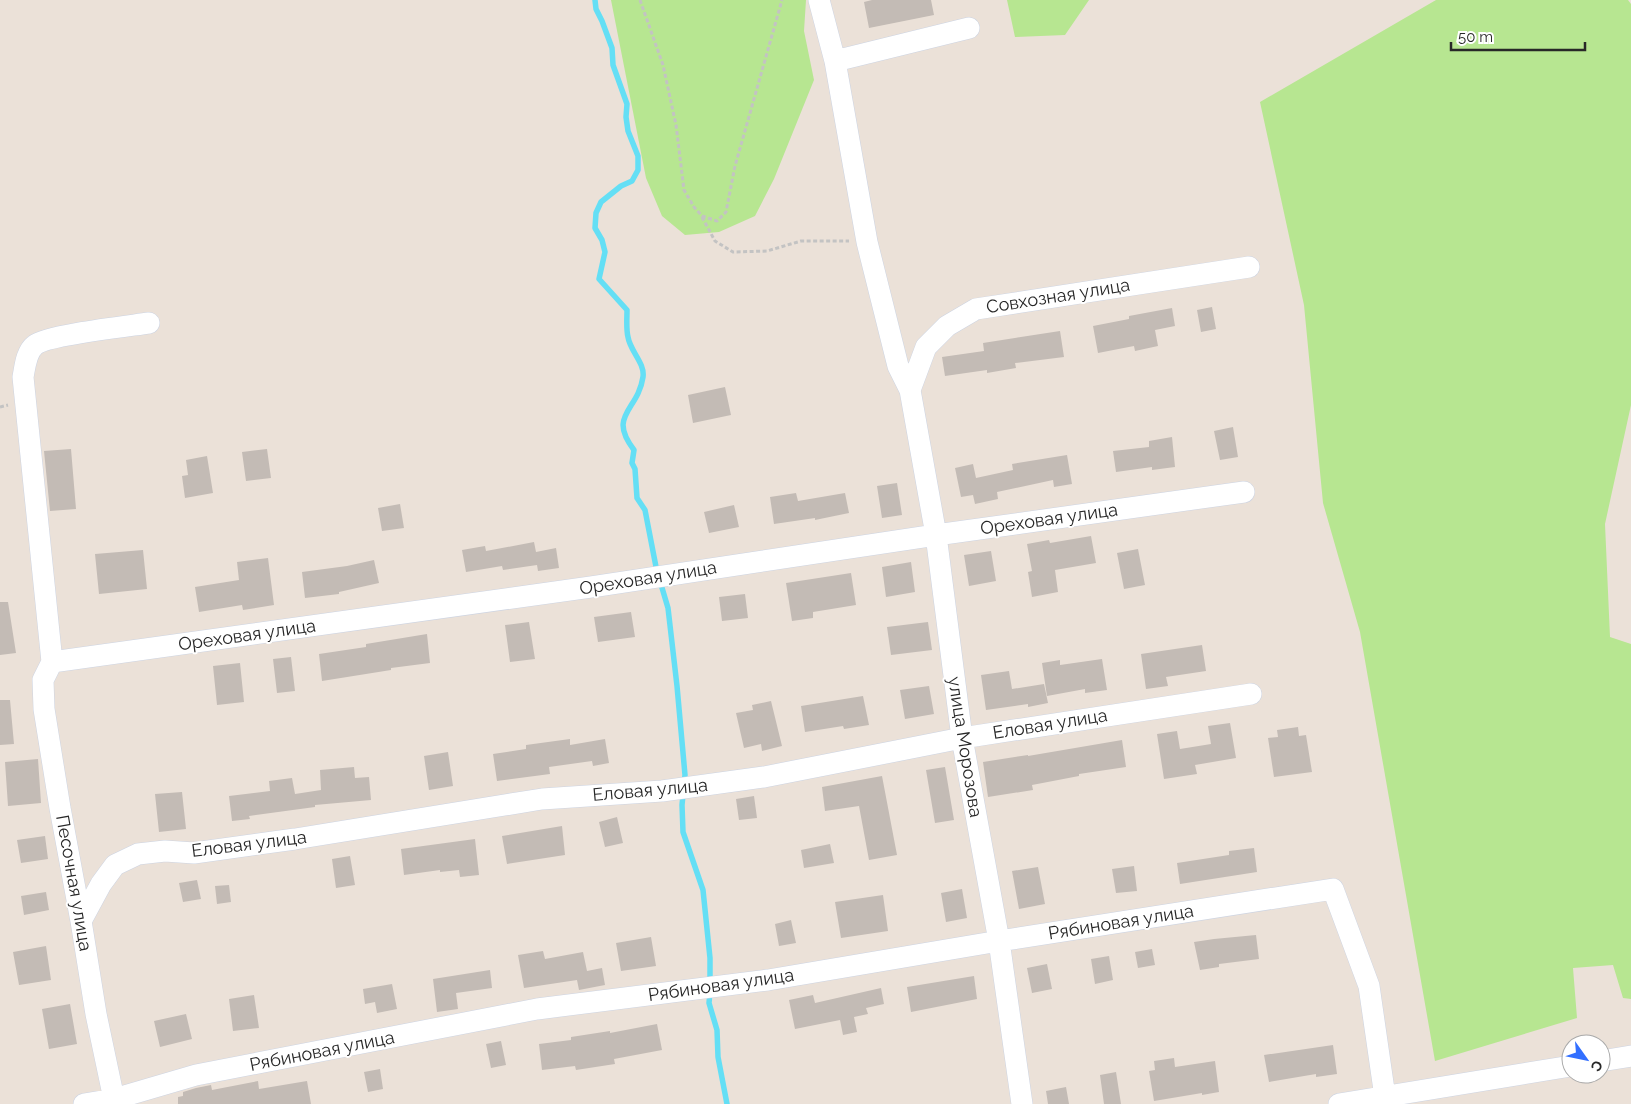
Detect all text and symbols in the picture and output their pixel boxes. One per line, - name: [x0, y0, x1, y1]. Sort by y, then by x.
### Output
- scale bar: [1451, 20, 1585, 52]
- text: 50 m: [1458, 28, 1493, 46]
- street label: Совхозная улица: [985, 274, 1131, 317]
- street label: Ореховая улица: [979, 498, 1119, 539]
- street label: Ореховая улица: [578, 556, 718, 599]
- street label: Ореховая улица: [177, 614, 317, 655]
- street label: улица Морозова: [944, 675, 987, 819]
- street label: Еловая улица: [991, 704, 1109, 743]
- street label: Еловая улица: [591, 774, 709, 805]
- street label: Песочная улица: [52, 813, 97, 953]
- street label: Еловая улица: [190, 826, 308, 861]
- street label: Рябиновая улица: [1047, 900, 1195, 943]
- street label: Рябиновая улица: [647, 964, 795, 1005]
- street label: Рябиновая улица: [248, 1026, 396, 1075]
- north arrow: [1561, 1034, 1611, 1084]
- text: С: [1587, 1058, 1606, 1075]

